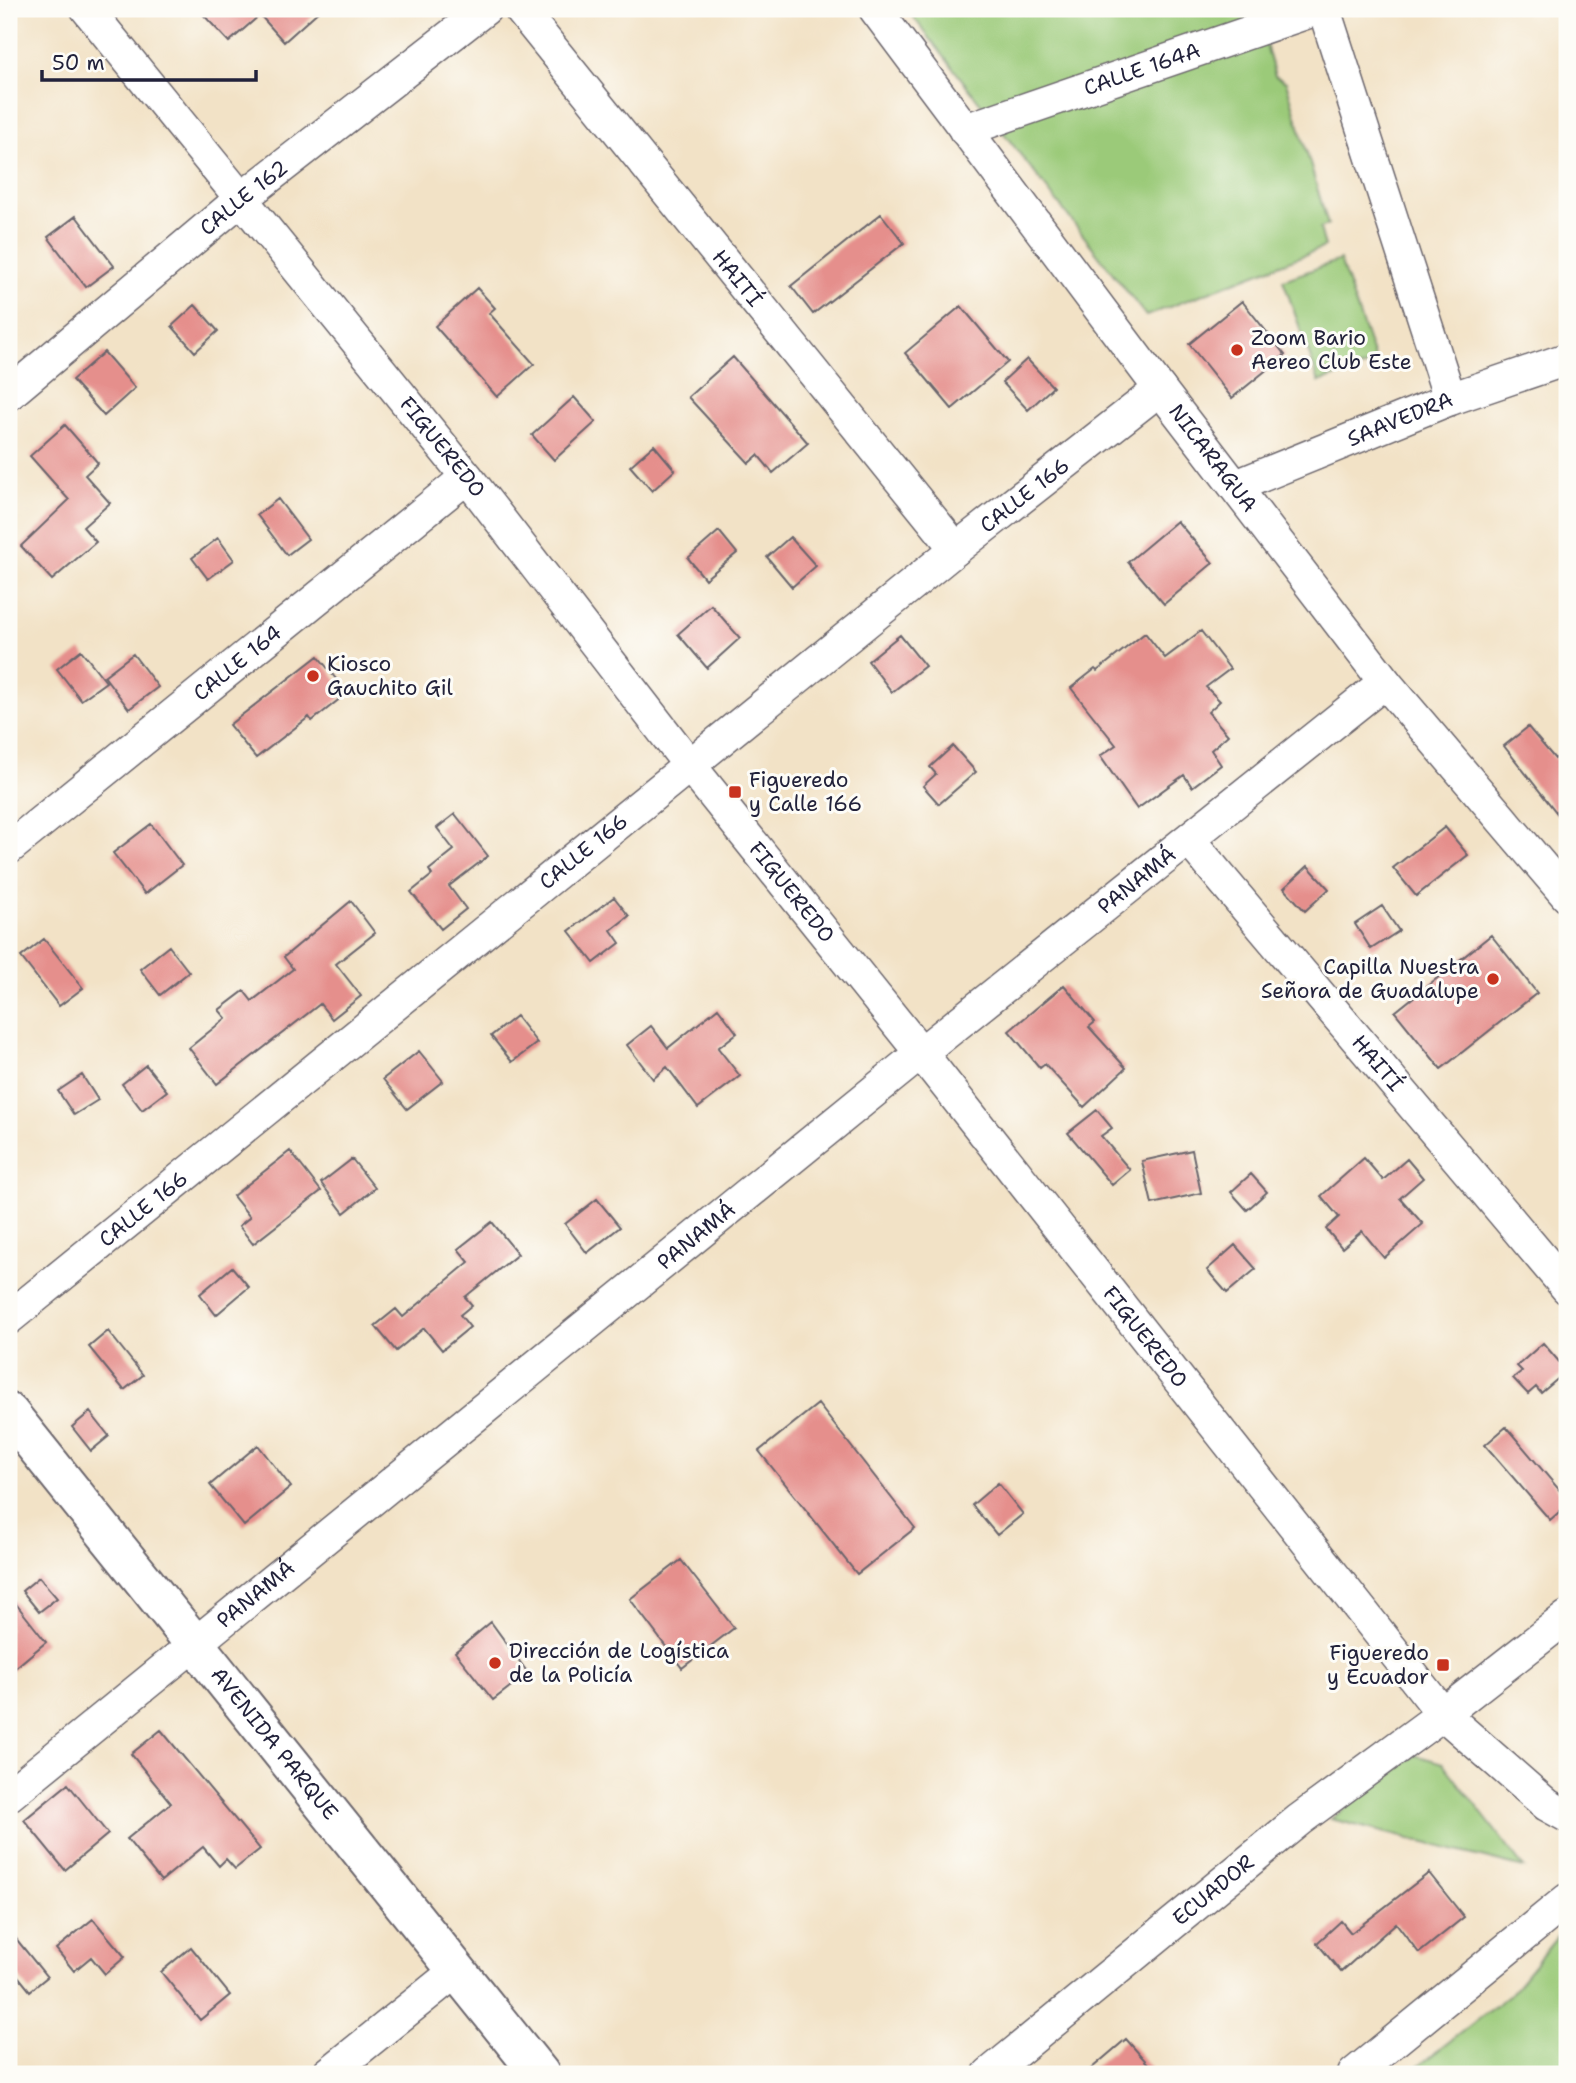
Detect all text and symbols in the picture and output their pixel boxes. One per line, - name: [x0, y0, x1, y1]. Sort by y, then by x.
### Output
- street label: CALLE 164A: [1080, 36, 1204, 102]
- scale bar: [42, 38, 256, 82]
- text: 50 m: [52, 49, 105, 77]
- street label: CALLE 162: [194, 154, 294, 242]
- street label: HAITÍ: [706, 244, 770, 313]
- place label: Zoom Bario Aereo Club Este: [1251, 324, 1412, 376]
- marker: Zoom Bario Aereo Club Este: [1229, 342, 1245, 358]
- street label: SAAVEDRA: [1343, 385, 1457, 453]
- street label: FIGUEREDO: [393, 391, 492, 503]
- street label: NICARAGUA: [1163, 398, 1263, 518]
- street label: CALLE 166: [974, 451, 1075, 539]
- street label: CALLE 164: [187, 619, 288, 707]
- place label: Kiosco Gauchito Gil: [327, 650, 453, 702]
- marker: Kiosco Gauchito Gil: [305, 668, 321, 684]
- place label: Figueredo y Calle 166: [749, 766, 862, 818]
- marker: Figueredo y Calle 166: [727, 784, 743, 800]
- street label: CALLE 166: [533, 807, 634, 896]
- street label: FIGUEREDO: [743, 836, 841, 949]
- street label: PANAMÁ: [1092, 840, 1182, 920]
- place label: Capilla Nuestra Señora de Guadalupe: [1261, 953, 1479, 1005]
- marker: Capilla Nuestra Señora de Guadalupe: [1485, 971, 1501, 987]
- street label: HAITÍ: [1345, 1029, 1410, 1097]
- street label: CALLE 166: [93, 1164, 193, 1253]
- street label: PANAMÁ: [651, 1195, 741, 1276]
- street label: FIGUEREDO: [1096, 1280, 1194, 1393]
- street label: PANAMÁ: [211, 1553, 301, 1635]
- place label: Dirección de Logística de la Policía: [509, 1637, 729, 1689]
- place label: Figueredo y Ecuador: [1327, 1639, 1429, 1691]
- marker: Dirección de Logística de la Policía: [487, 1655, 503, 1671]
- marker: Figueredo y Ecuador: [1435, 1657, 1451, 1673]
- street label: AVENIDA PARQUE: [205, 1661, 344, 1826]
- street label: ECUADOR: [1167, 1848, 1260, 1932]

